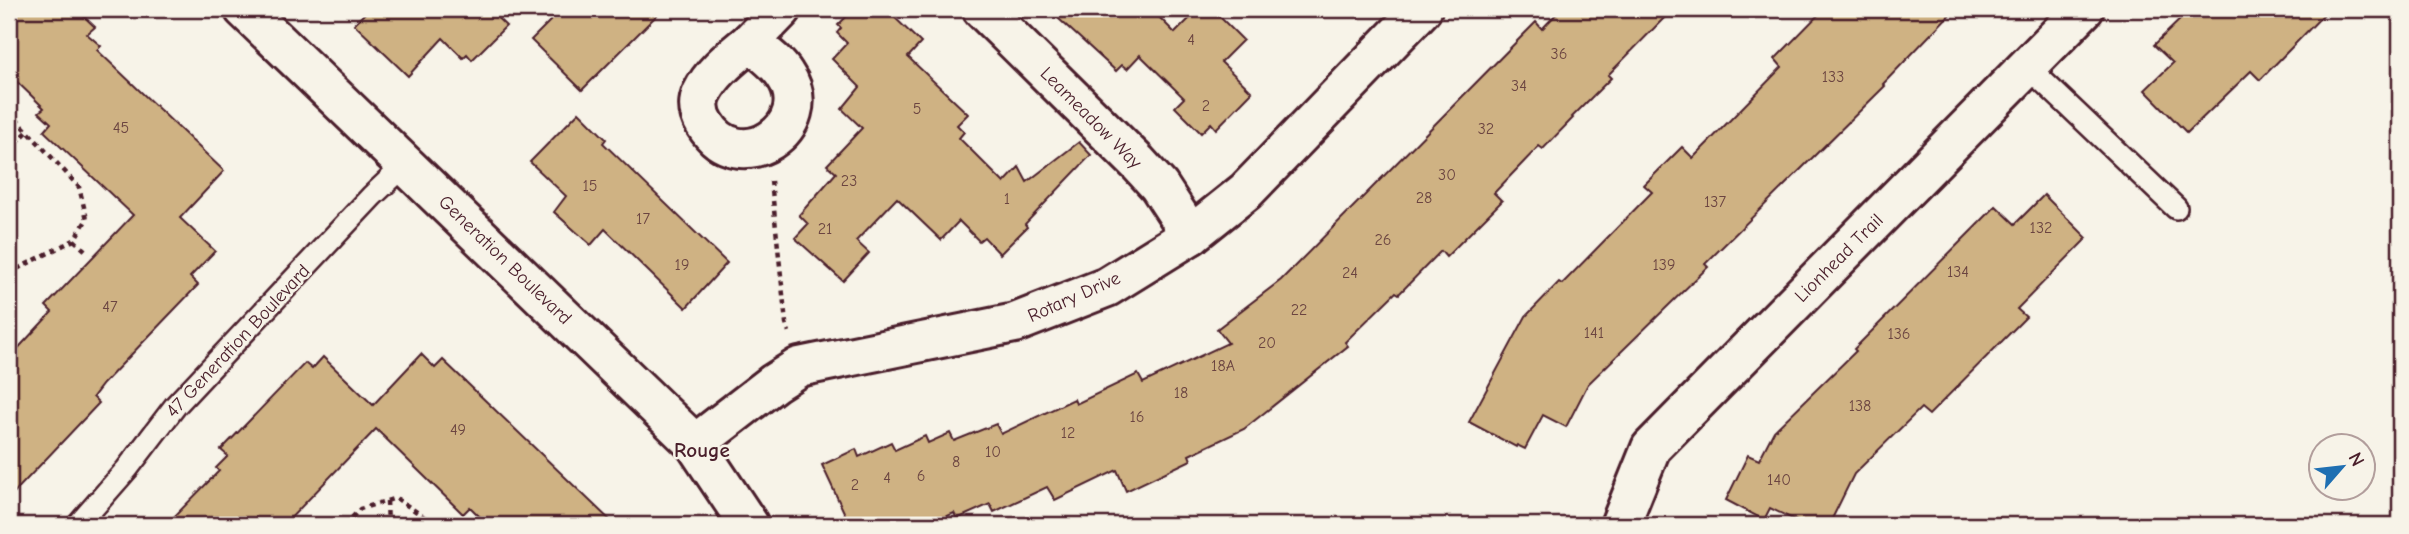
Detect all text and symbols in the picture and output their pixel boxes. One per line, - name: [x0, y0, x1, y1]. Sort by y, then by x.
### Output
- house number: 4: [1187, 31, 1195, 49]
- house number: 36: [1551, 45, 1567, 63]
- street label: Leameadow Way: [1036, 63, 1147, 174]
- house number: 133: [1822, 68, 1844, 86]
- house number: 34: [1511, 77, 1527, 95]
- house number: 2: [1202, 97, 1210, 115]
- house number: 5: [913, 100, 921, 118]
- house number: 45: [113, 119, 129, 137]
- house number: 32: [1478, 120, 1494, 138]
- house number: 30: [1438, 166, 1456, 184]
- house number: 23: [841, 172, 857, 190]
- house number: 15: [582, 177, 598, 195]
- house number: 28: [1416, 189, 1432, 207]
- house number: 1: [1004, 190, 1010, 208]
- street label: Generation Boulevard: [434, 191, 576, 329]
- house number: 137: [1704, 193, 1726, 211]
- street label: Lionhead Trail: [1790, 209, 1888, 307]
- house number: 17: [636, 210, 650, 228]
- house number: 132: [2030, 219, 2052, 237]
- house number: 21: [818, 220, 832, 238]
- house number: 26: [1374, 231, 1392, 249]
- house number: 19: [675, 256, 689, 274]
- house number: 139: [1653, 256, 1675, 274]
- street label: 47 Generation Boulevard: [161, 260, 315, 422]
- house number: 134: [1947, 263, 1969, 281]
- house number: 24: [1342, 264, 1358, 282]
- street label: Rotary Drive: [1024, 267, 1124, 327]
- house number: 47: [102, 298, 118, 316]
- house number: 22: [1291, 301, 1307, 319]
- house number: 141: [1584, 324, 1604, 342]
- house number: 136: [1887, 325, 1911, 343]
- house number: 20: [1258, 334, 1276, 352]
- house number: 18A: [1211, 357, 1235, 375]
- house number: 18: [1174, 384, 1188, 402]
- house number: 138: [1849, 397, 1871, 415]
- house number: 16: [1129, 408, 1145, 426]
- house number: 49: [450, 421, 466, 439]
- house number: 12: [1061, 424, 1075, 442]
- north arrow: [2308, 433, 2378, 503]
- district label: Rouge: [674, 438, 730, 462]
- house number: 10: [985, 443, 1001, 461]
- text: N: [2344, 449, 2369, 470]
- house number: 8: [952, 453, 960, 471]
- house number: 6: [917, 467, 925, 485]
- house number: 4: [883, 469, 891, 487]
- house number: 140: [1767, 471, 1791, 489]
- house number: 2: [851, 476, 859, 494]

